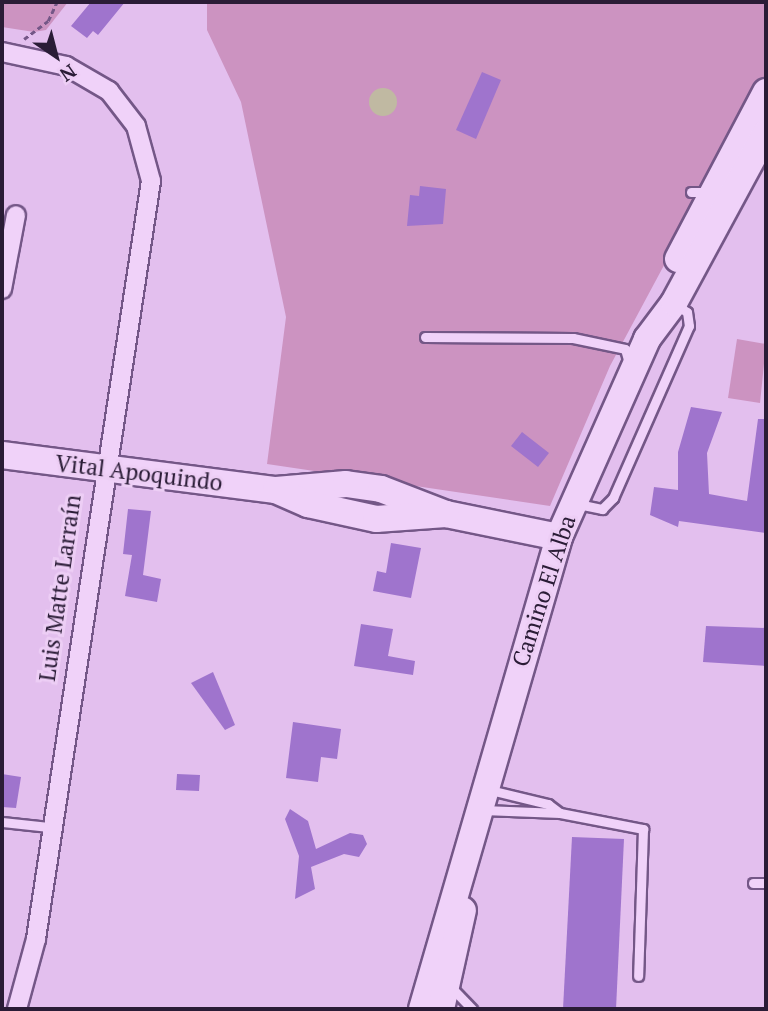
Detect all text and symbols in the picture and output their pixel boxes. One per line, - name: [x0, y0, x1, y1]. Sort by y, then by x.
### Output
- north arrow: [21, 21, 91, 91]
- text: N: [55, 59, 81, 88]
- street label: Vital Apoquindo: [54, 449, 224, 497]
- street label: Luis Matte Larraín: [33, 493, 87, 683]
- street label: Camino El Alba: [506, 512, 582, 670]

